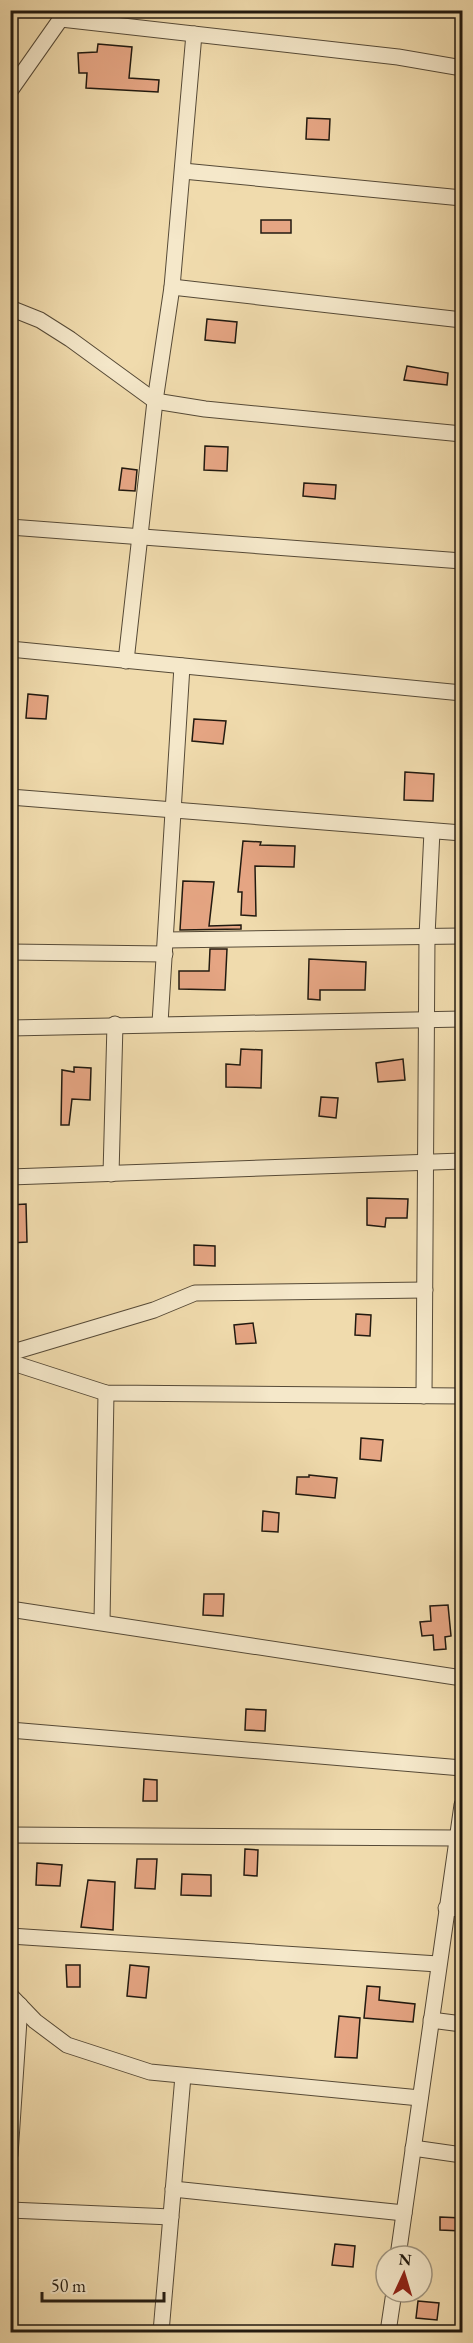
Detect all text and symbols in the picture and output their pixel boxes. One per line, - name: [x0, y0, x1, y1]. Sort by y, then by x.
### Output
- north arrow: [374, 2244, 434, 2304]
- text: N: [398, 2249, 412, 2270]
- scale bar: [42, 2265, 164, 2303]
- text: 50 m: [51, 2274, 86, 2297]

